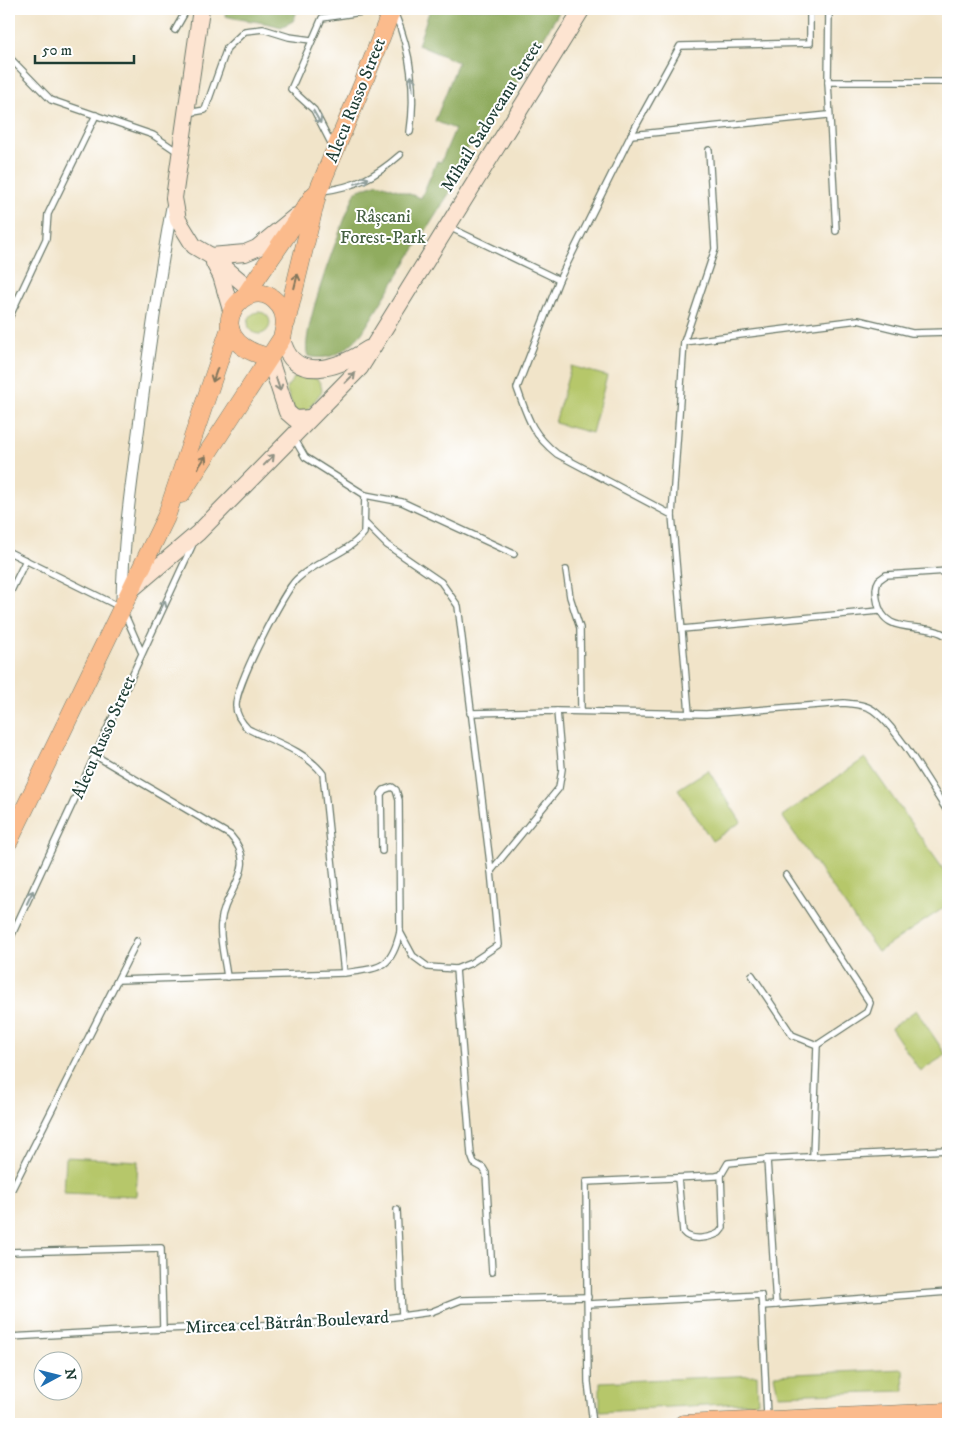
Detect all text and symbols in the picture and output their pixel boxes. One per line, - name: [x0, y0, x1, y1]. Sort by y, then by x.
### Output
- scale bar: [35, 32, 134, 64]
- street label: Alecu Russo Street: [321, 35, 391, 166]
- street label: Mihail Sadoveanu Street: [436, 37, 547, 196]
- text: 50 m: [42, 41, 72, 60]
- one-way arrow: [407, 75, 417, 91]
- one-way arrow: [313, 109, 323, 123]
- one-way arrow: [354, 175, 369, 185]
- park label: Râșcani Forest-Park: [340, 206, 426, 249]
- one-way arrow: [292, 274, 301, 290]
- one-way arrow: [210, 367, 219, 382]
- one-way arrow: [344, 371, 356, 384]
- one-way arrow: [274, 376, 283, 392]
- one-way arrow: [263, 454, 275, 467]
- one-way arrow: [197, 455, 207, 469]
- one-way arrow: [158, 600, 168, 615]
- street label: Alecu Russo Street: [67, 672, 141, 802]
- one-way arrow: [25, 890, 35, 905]
- street label: Mircea cel Bătrân Boulevard: [185, 1307, 390, 1339]
- north arrow: [32, 1350, 82, 1400]
- text: N: [60, 1368, 80, 1382]

